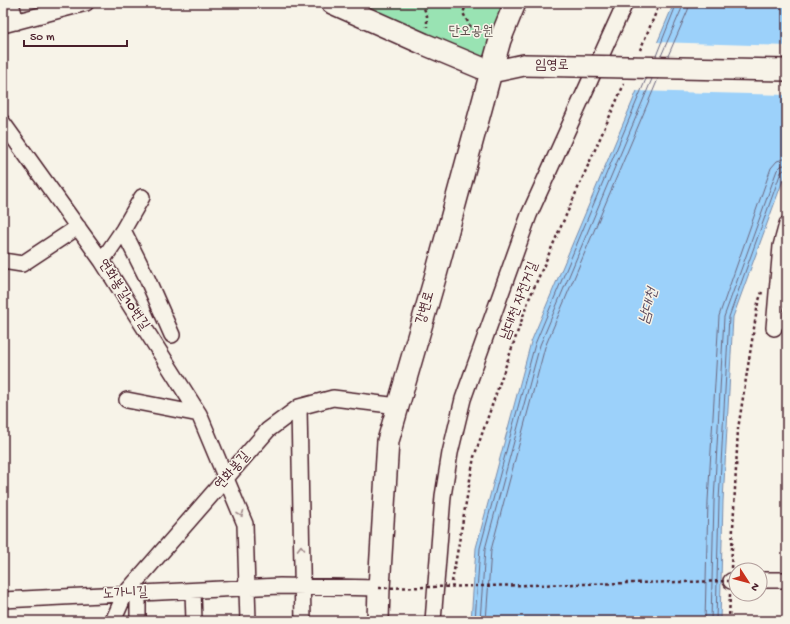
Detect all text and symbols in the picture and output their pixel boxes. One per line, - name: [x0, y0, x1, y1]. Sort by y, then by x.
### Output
- scale bar: [24, 22, 127, 48]
- park label: 단오공원: [448, 24, 494, 41]
- text: 50 m: [30, 31, 55, 45]
- street label: 임영로: [535, 57, 569, 75]
- street label: 연화봉길10번길: [94, 256, 153, 334]
- street label: 남대천 자전거길: [497, 259, 543, 342]
- water label: 남대천: [635, 284, 663, 326]
- street label: 강변로: [413, 289, 439, 327]
- street label: 연화봉길: [212, 448, 255, 494]
- one-way arrow: [237, 510, 245, 517]
- one-way arrow: [297, 545, 305, 551]
- north arrow: [728, 562, 768, 602]
- text: N: [748, 580, 761, 593]
- street label: 노가니길: [102, 584, 149, 604]

